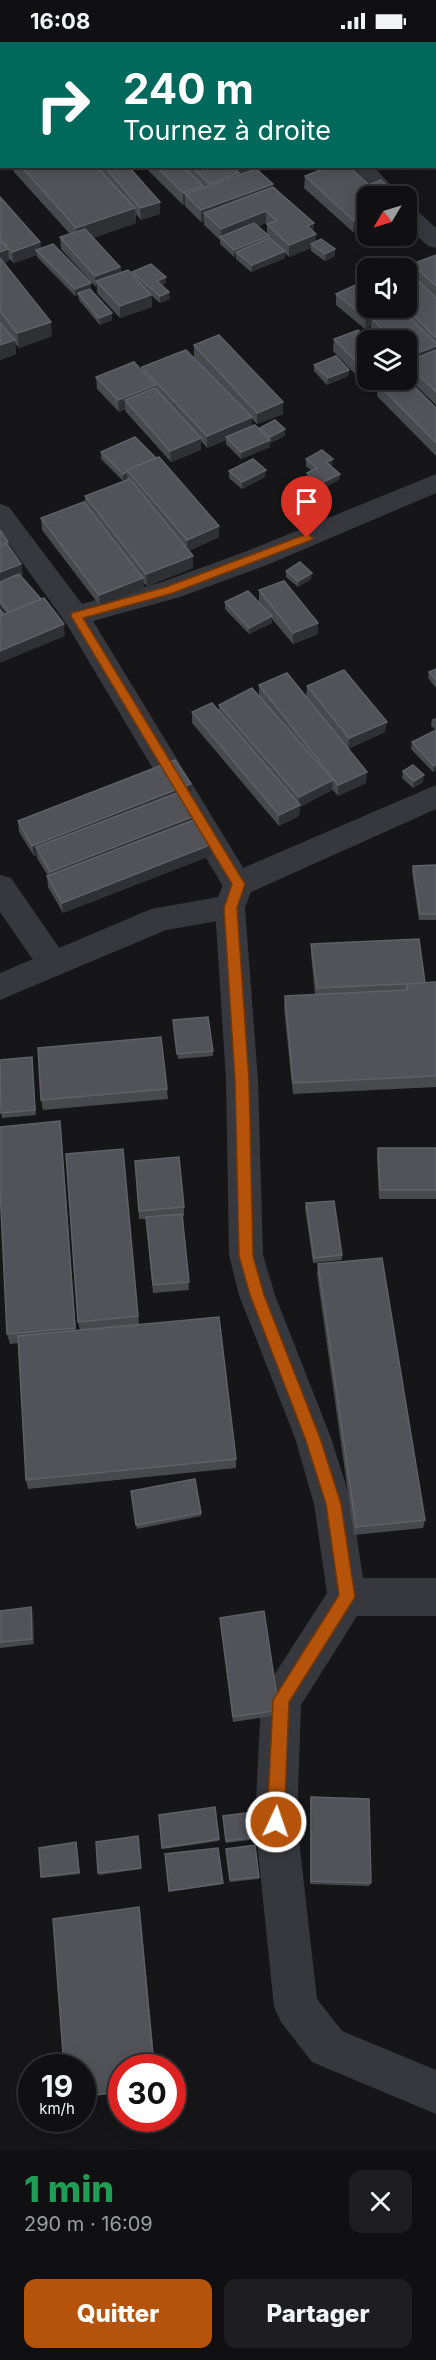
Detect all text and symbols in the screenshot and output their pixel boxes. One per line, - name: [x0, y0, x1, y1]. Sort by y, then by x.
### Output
- text: 16:08: [30, 8, 90, 34]
- text: 240 m: [123, 63, 254, 114]
- icon: right: [24, 66, 102, 144]
- text: Tournez à droite: [123, 114, 331, 147]
- north arrow: [357, 186, 417, 246]
- map controls: [357, 186, 417, 390]
- button: sound: [357, 258, 417, 318]
- button: layers: [357, 330, 417, 390]
- pin: [281, 476, 332, 538]
- icon: arrive: [290, 485, 323, 518]
- position arrow: [244, 1790, 308, 1854]
- speed limit sign: 30: [108, 2054, 186, 2132]
- text: 19: [41, 2068, 73, 2104]
- text: km/h: [39, 2099, 75, 2118]
- text: 1 min: [24, 2167, 114, 2211]
- button: close: [349, 2170, 412, 2233]
- text: 290 m · 16:09: [24, 2212, 153, 2236]
- button: Quitter: [24, 2279, 212, 2348]
- button: Partager: [224, 2279, 412, 2348]

